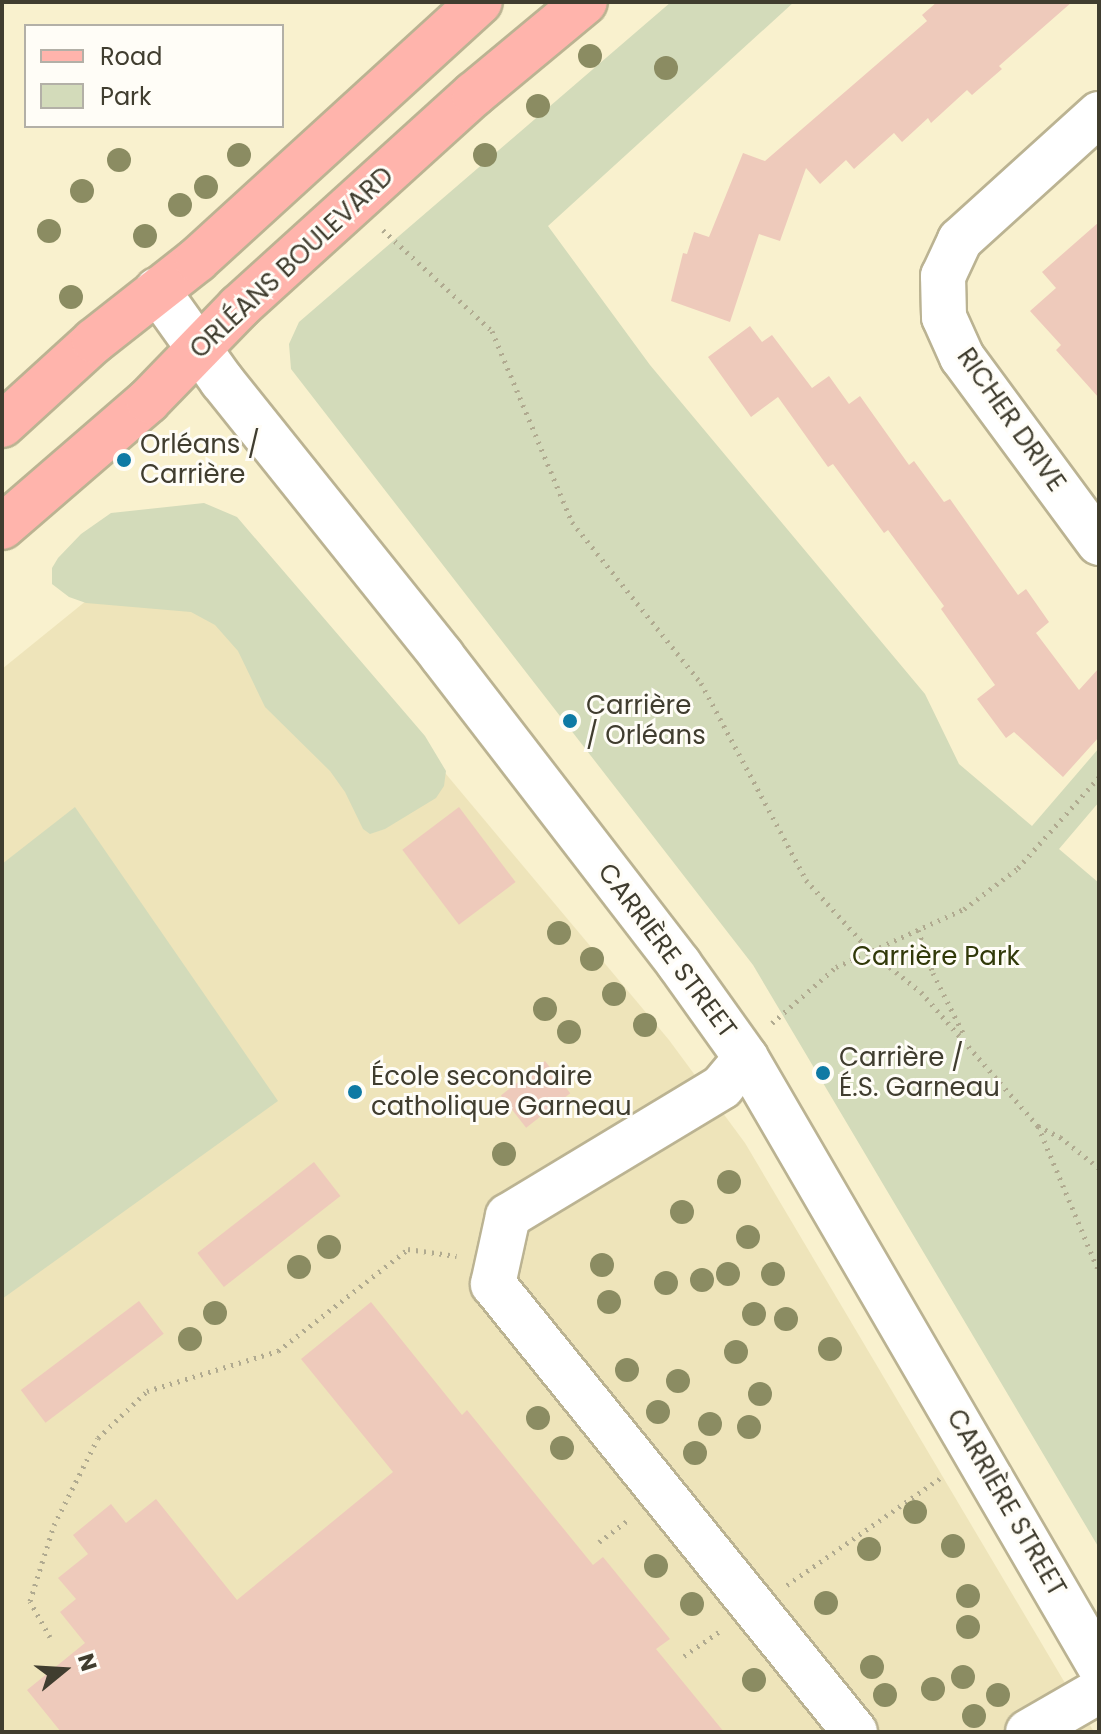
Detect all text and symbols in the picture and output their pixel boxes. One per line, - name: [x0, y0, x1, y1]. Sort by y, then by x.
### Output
- legend: [24, 24, 284, 128]
- text: Road: [100, 40, 162, 73]
- text: Park: [100, 80, 151, 113]
- street label: ORLÉANS BOULEVARD: [184, 161, 400, 365]
- street label: RICHER DRIVE: [950, 342, 1072, 498]
- place label: Orléans / Carrière: [140, 429, 260, 490]
- marker: Orléans / Carrière: [115, 451, 133, 469]
- place label: Carrière / Orléans: [586, 690, 706, 752]
- marker: Carrière / Orléans: [561, 712, 579, 730]
- street label: CARRIÈRE STREET: [591, 857, 743, 1045]
- park label: Carrière Park: [852, 941, 1020, 973]
- place label: Carrière / É.S. Garneau: [839, 1042, 1000, 1104]
- place label: École secondaire catholique Garneau: [371, 1061, 632, 1122]
- marker: Carrière / É.S. Garneau: [814, 1064, 832, 1082]
- marker: École secondaire catholique Garneau: [346, 1083, 364, 1101]
- street label: CARRIÈRE STREET: [940, 1404, 1072, 1602]
- north arrow: [24, 1630, 104, 1710]
- text: N: [70, 1650, 105, 1675]

